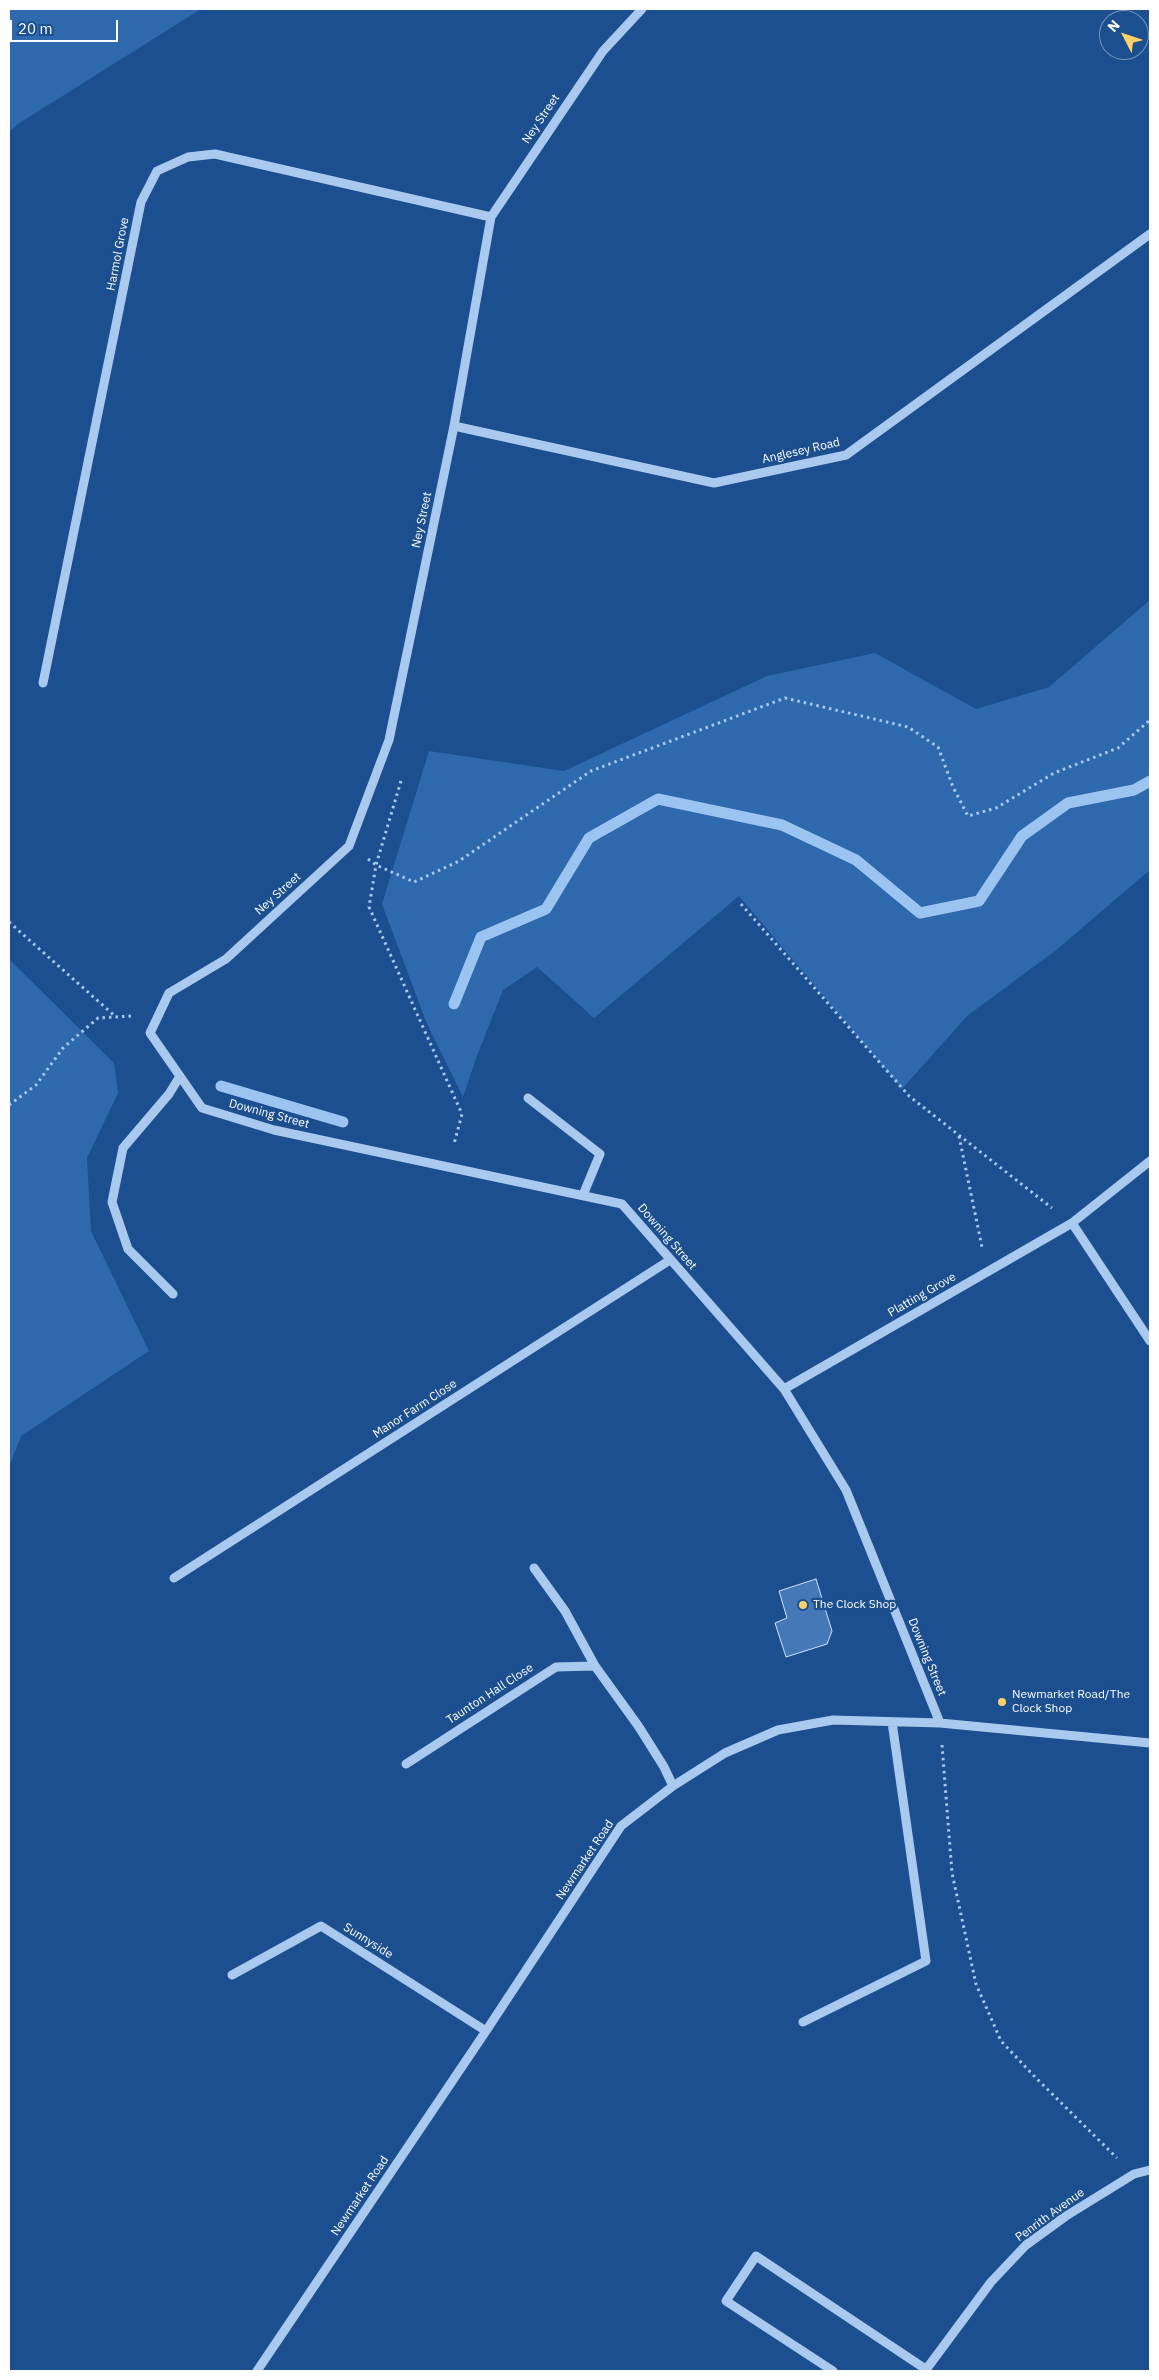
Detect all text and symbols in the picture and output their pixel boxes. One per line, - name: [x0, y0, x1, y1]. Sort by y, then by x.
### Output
- scale bar: [12, 10, 120, 42]
- north arrow: [1099, 10, 1149, 60]
- text: N: [1103, 16, 1124, 36]
- text: 20 m: [18, 19, 53, 38]
- street label: Ney Street: [519, 91, 563, 147]
- street label: Harmol Grove: [104, 216, 132, 292]
- street label: Anglesey Road: [761, 435, 841, 467]
- street label: Ney Street: [409, 491, 435, 549]
- street label: Ney Street: [252, 870, 304, 918]
- street label: Downing Street: [227, 1096, 311, 1132]
- street label: Downing Street: [634, 1201, 700, 1273]
- street label: Platting Grove: [886, 1270, 958, 1320]
- street label: Manor Farm Close: [370, 1377, 460, 1441]
- place label: The Clock Shop: [813, 1598, 896, 1612]
- marker: The Clock Shop: [797, 1599, 809, 1611]
- street label: Downing Street: [905, 1616, 949, 1698]
- street label: Taunton Hall Close: [444, 1661, 536, 1727]
- place label: Newmarket Road/The Clock Shop: [1012, 1688, 1130, 1716]
- marker: Newmarket Road/The Clock Shop: [996, 1696, 1008, 1708]
- street label: Newmarket Road: [553, 1817, 617, 1903]
- street label: Sunnyside: [341, 1920, 395, 1962]
- street label: Newmarket Road: [328, 2153, 392, 2239]
- street label: Penrith Avenue: [1013, 2185, 1087, 2245]

